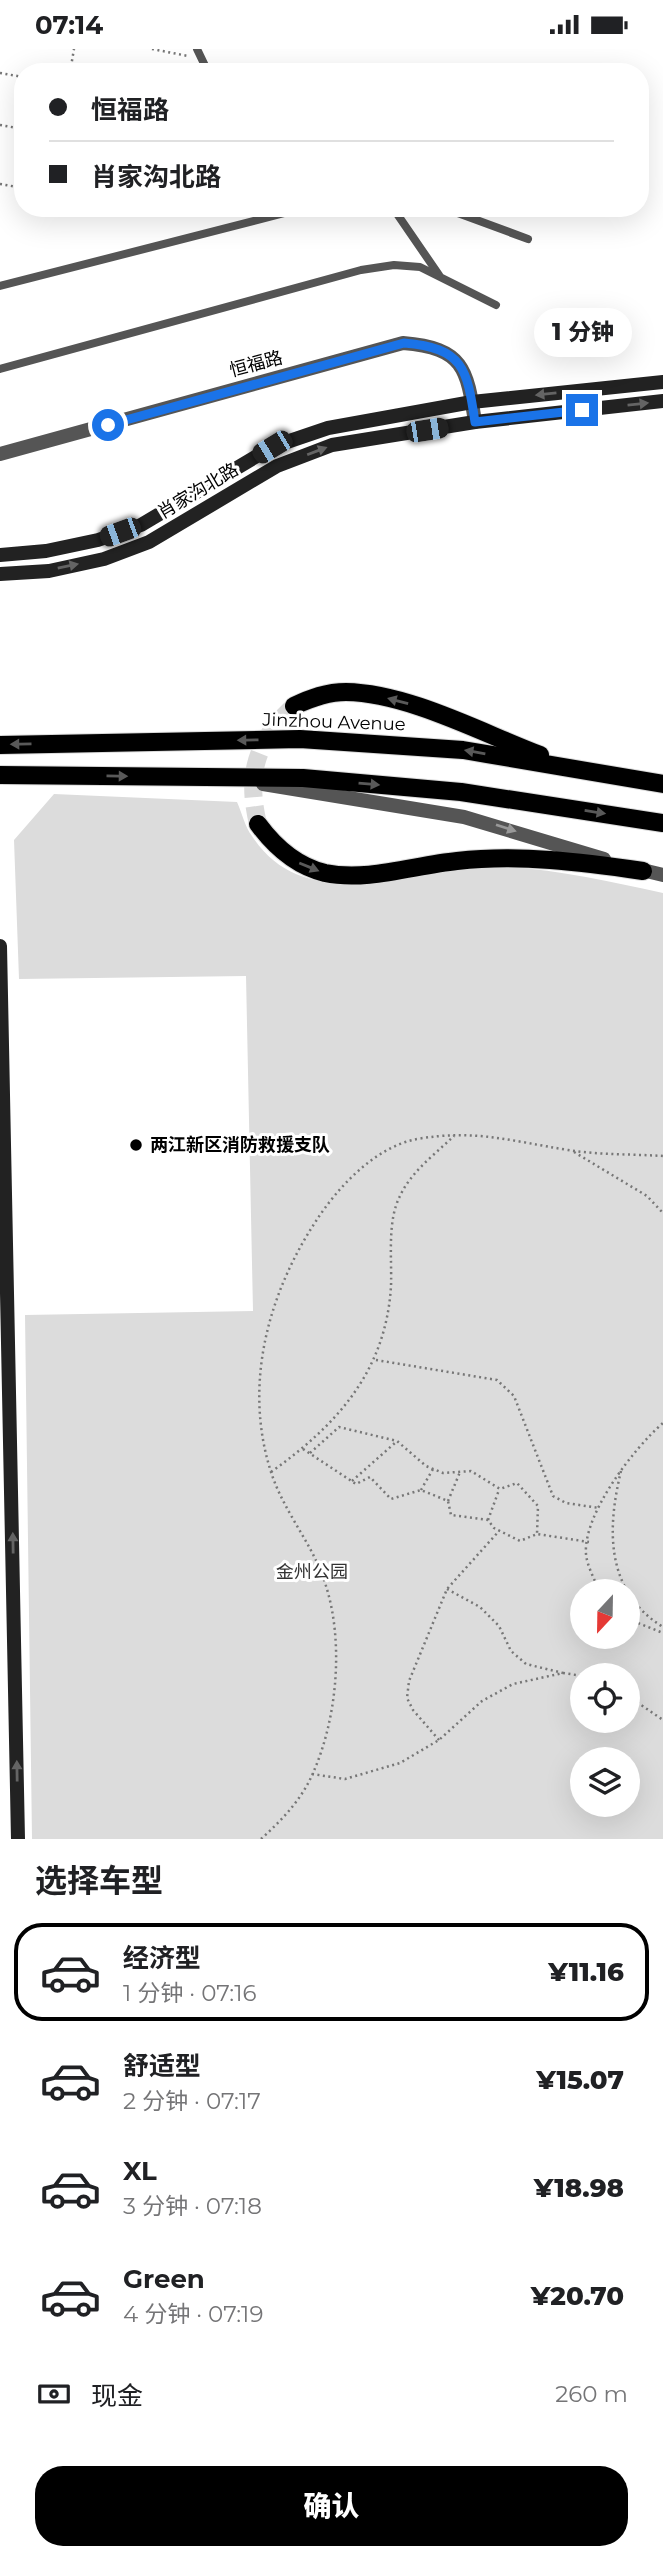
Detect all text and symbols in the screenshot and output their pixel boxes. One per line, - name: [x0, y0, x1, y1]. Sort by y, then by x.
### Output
- text: 07:14: [35, 9, 103, 41]
- text: 恒福路: [91, 94, 169, 126]
- text: 肖家沟北路: [91, 161, 221, 193]
- callout: 1 分钟: [533, 309, 631, 357]
- text: 1 分钟: [552, 318, 614, 346]
- street label: 恒福路: [227, 346, 285, 382]
- one-way arrow: [535, 389, 557, 400]
- route end: [566, 394, 598, 426]
- one-way arrow: [627, 398, 649, 409]
- route start: [92, 409, 124, 441]
- car: [405, 416, 450, 444]
- car: [249, 427, 296, 467]
- one-way arrow: [306, 445, 327, 456]
- street label: 肖家沟北路: [154, 458, 242, 524]
- car: [97, 515, 144, 549]
- one-way arrow: [57, 561, 79, 572]
- one-way arrow: [387, 695, 409, 706]
- street label: Jinzhou Avenue: [261, 708, 406, 736]
- one-way arrow: [237, 734, 259, 746]
- one-way arrow: [9, 739, 31, 750]
- one-way arrow: [464, 746, 486, 757]
- one-way arrow: [106, 771, 128, 782]
- one-way arrow: [358, 779, 380, 790]
- one-way arrow: [584, 806, 606, 817]
- one-way arrow: [496, 824, 517, 834]
- one-way arrow: [299, 861, 320, 872]
- place label: 两江新区消防救援支队: [150, 1134, 330, 1156]
- marker: 两江新区消防救援支队: [128, 1137, 144, 1153]
- one-way arrow: [7, 1532, 19, 1554]
- park label: 金州公园: [276, 1561, 348, 1583]
- north arrow: [570, 1579, 640, 1649]
- map controls: [570, 1579, 640, 1817]
- button: locate: [570, 1663, 640, 1733]
- button: layers: [570, 1747, 640, 1817]
- one-way arrow: [11, 1760, 23, 1782]
- text: 选择车型: [35, 1861, 163, 1900]
- icon: car: [39, 1941, 102, 2004]
- text: 经济型: [123, 1942, 201, 1974]
- text: ¥11.16: [548, 1956, 624, 1988]
- text: 1 分钟 · 07:16: [123, 1979, 257, 2007]
- icon: car: [39, 2049, 102, 2112]
- text: 舒适型: [123, 2050, 201, 2082]
- text: ¥15.07: [536, 2064, 624, 2096]
- text: 2 分钟 · 07:17: [123, 2087, 261, 2115]
- text: XL: [123, 2155, 157, 2187]
- icon: car: [39, 2157, 102, 2220]
- text: ¥18.98: [534, 2172, 624, 2204]
- text: 3 分钟 · 07:18: [123, 2192, 262, 2220]
- text: Green: [123, 2263, 205, 2295]
- icon: car: [39, 2265, 102, 2328]
- text: ¥20.70: [531, 2280, 624, 2312]
- text: 4 分钟 · 07:19: [123, 2300, 263, 2328]
- icon: cash: [35, 2375, 73, 2413]
- text: 现金: [91, 2380, 143, 2412]
- text: 260 m: [555, 2380, 628, 2408]
- button: 确认: [35, 2466, 628, 2546]

